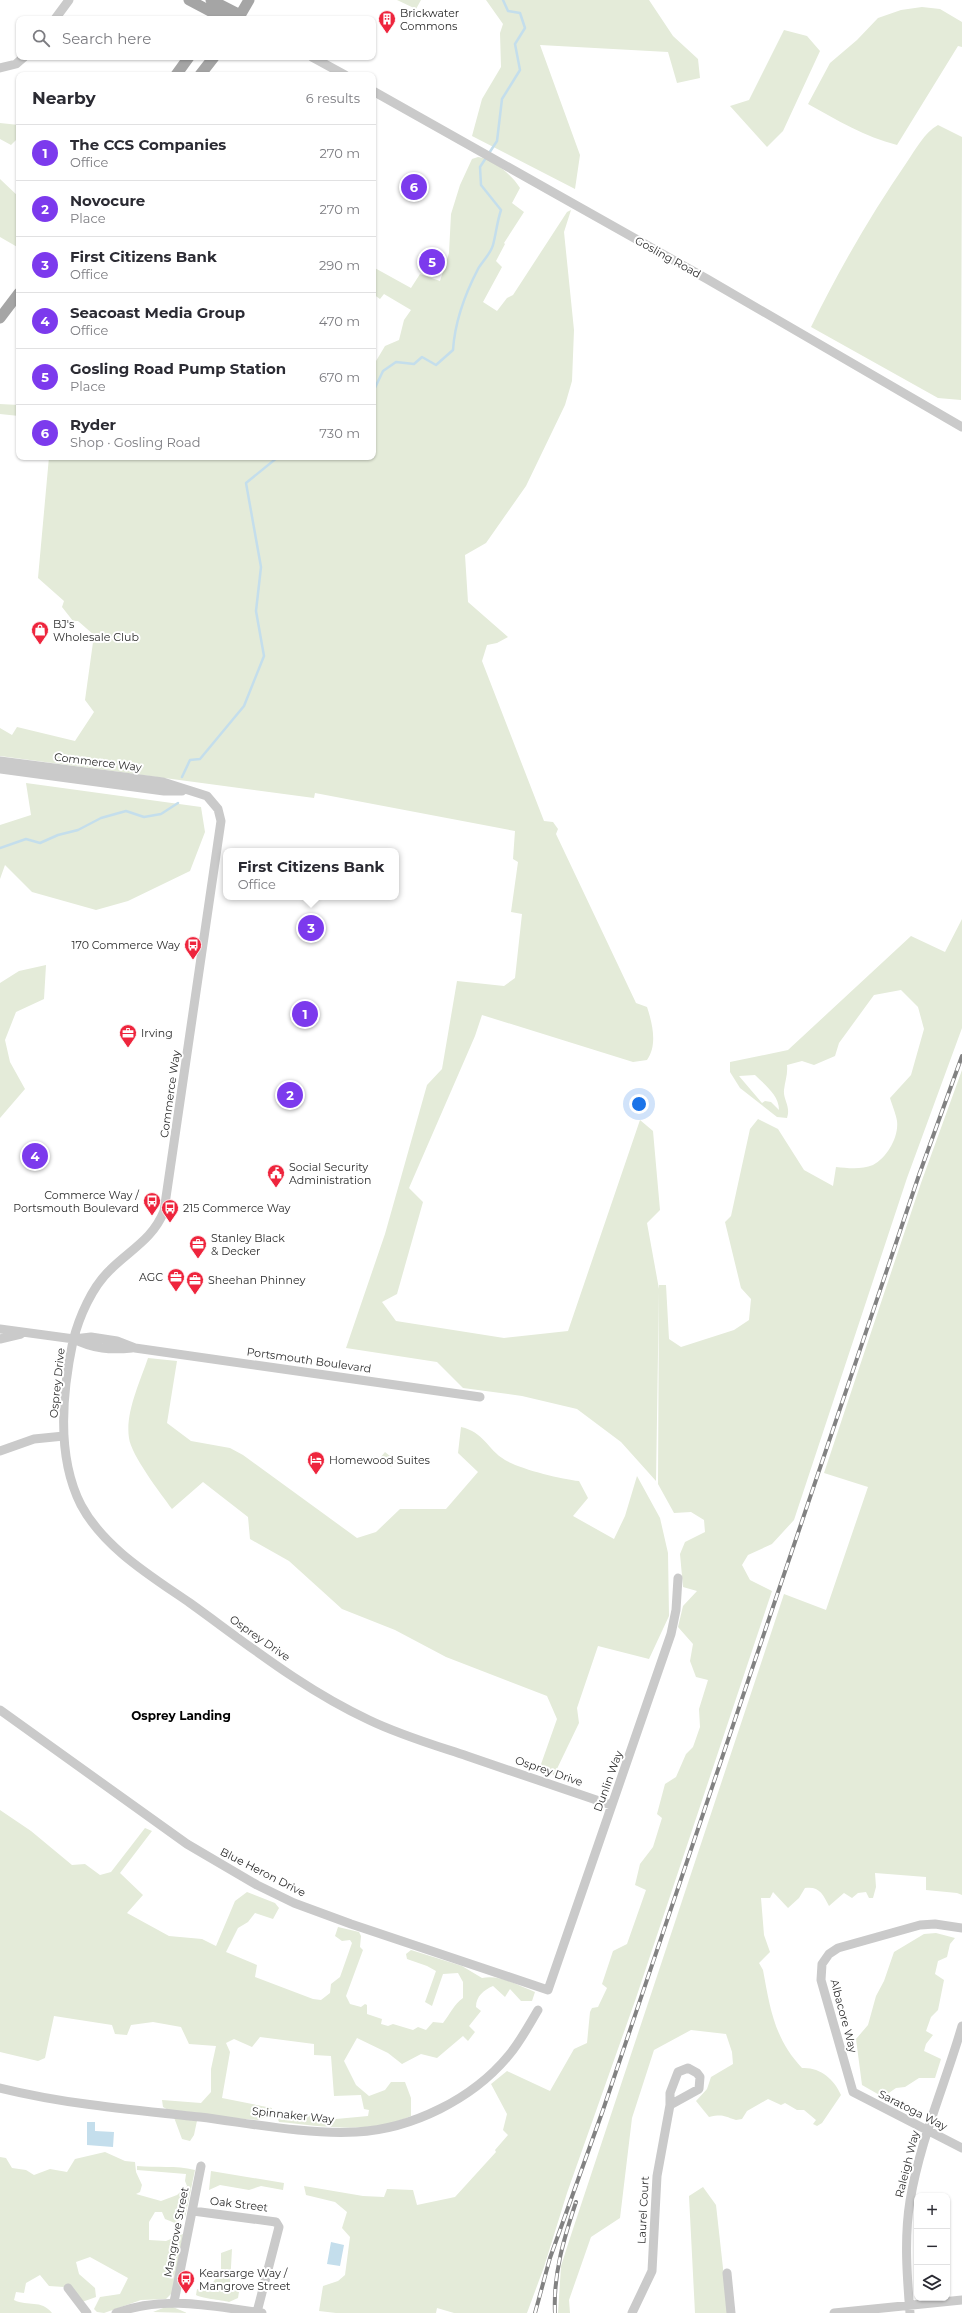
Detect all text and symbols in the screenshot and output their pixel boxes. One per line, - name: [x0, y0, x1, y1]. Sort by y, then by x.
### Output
- place label: Brickwater Commons: [400, 6, 459, 33]
- building icon: Brickwater Commons: [377, 9, 397, 34]
- search box: [16, 16, 376, 60]
- icon: search: [30, 27, 52, 49]
- text: Search here: [62, 29, 151, 48]
- text: Nearby: [32, 88, 96, 108]
- text: 6 results: [306, 90, 360, 106]
- text: The CCS Companies: [70, 135, 226, 154]
- text: 1: [42, 145, 48, 161]
- text: 270 m: [319, 145, 360, 161]
- text: Office: [70, 154, 108, 170]
- pin: 6: [401, 172, 427, 202]
- text: Novocure: [70, 191, 145, 210]
- text: 2: [41, 201, 49, 217]
- text: 270 m: [319, 201, 360, 217]
- text: Place: [70, 210, 106, 226]
- street label: Gosling Road: [633, 233, 703, 281]
- text: First Citizens Bank: [70, 247, 217, 266]
- pin: 5: [419, 247, 445, 277]
- text: 3: [41, 257, 49, 273]
- text: 290 m: [319, 257, 360, 273]
- text: Office: [70, 266, 108, 282]
- text: Seacoast Media Group: [70, 303, 245, 322]
- text: 4: [41, 313, 49, 329]
- text: 470 m: [319, 313, 360, 329]
- text: Office: [70, 322, 108, 338]
- text: Gosling Road Pump Station: [70, 359, 286, 378]
- text: 5: [41, 369, 49, 385]
- text: 670 m: [319, 369, 360, 385]
- text: Place: [70, 378, 106, 394]
- text: Ryder: [70, 415, 116, 434]
- text: 6: [41, 425, 49, 441]
- text: 730 m: [319, 425, 360, 441]
- text: Shop · Gosling Road: [70, 434, 200, 450]
- place label: BJ's Wholesale Club: [53, 617, 139, 644]
- shop icon: BJ's Wholesale Club: [30, 620, 50, 645]
- street label: Commerce Way: [53, 750, 143, 774]
- popup: [223, 848, 399, 900]
- text: First Citizens Bank: [238, 857, 384, 876]
- text: Office: [238, 876, 276, 892]
- pin: 3: [298, 913, 324, 943]
- bus stop icon: 170 Commerce Way: [183, 935, 203, 960]
- place label: 170 Commerce Way: [71, 938, 180, 952]
- pin: 1: [292, 999, 318, 1029]
- office icon: Irving: [118, 1023, 138, 1048]
- place label: Irving: [141, 1026, 173, 1040]
- street label: Commerce Way: [157, 1049, 183, 1139]
- pin: 2: [277, 1080, 303, 1110]
- your location: [629, 1094, 649, 1114]
- pin: 4: [22, 1141, 48, 1171]
- place label: Social Security Administration: [289, 1160, 371, 1187]
- public building icon: Social Security Administration: [266, 1163, 286, 1188]
- place label: Commerce Way / Portsmouth Boulevard: [13, 1188, 140, 1215]
- bus stop icon: Commerce Way / Portsmouth Boulevard: [142, 1191, 162, 1216]
- bus stop icon: 215 Commerce Way: [160, 1198, 180, 1223]
- place label: 215 Commerce Way: [183, 1201, 291, 1215]
- place label: Stanley Black & Decker: [211, 1231, 285, 1258]
- office icon: Stanley Black & Decker: [188, 1234, 208, 1259]
- office icon: AGC: [166, 1267, 186, 1292]
- place label: AGC: [139, 1270, 163, 1284]
- office icon: Sheehan Phinney: [185, 1270, 205, 1295]
- place label: Sheehan Phinney: [208, 1273, 305, 1287]
- street label: Portsmouth Boulevard: [246, 1344, 372, 1376]
- street label: Osprey Drive: [46, 1347, 68, 1419]
- hotel icon: Homewood Suites: [306, 1450, 326, 1475]
- place label: Homewood Suites: [329, 1453, 431, 1467]
- street label: Osprey Drive: [227, 1612, 293, 1664]
- district label: Osprey Landing: [131, 1708, 231, 1723]
- street label: Dunlin Way: [590, 1749, 626, 1813]
- street label: Osprey Drive: [513, 1753, 585, 1789]
- street label: Blue Heron Drive: [218, 1844, 308, 1900]
- street label: Albacore Way: [827, 1978, 861, 2054]
- street label: Saratoga Way: [876, 2087, 950, 2133]
- street label: Spinnaker Way: [251, 2104, 335, 2126]
- street label: Raleigh Way: [892, 2129, 922, 2199]
- street label: Laurel Court: [634, 2175, 652, 2244]
- street label: Mangrove Street: [160, 2185, 192, 2278]
- street label: Oak Street: [209, 2193, 269, 2215]
- map controls: [914, 2193, 950, 2301]
- button: +: [914, 2193, 950, 2229]
- button: −: [914, 2229, 950, 2265]
- button: layers: [914, 2265, 950, 2301]
- place label: Kearsarge Way / Mangrove Street: [199, 2266, 291, 2293]
- bus stop icon: Kearsarge Way / Mangrove Street: [176, 2269, 196, 2294]

